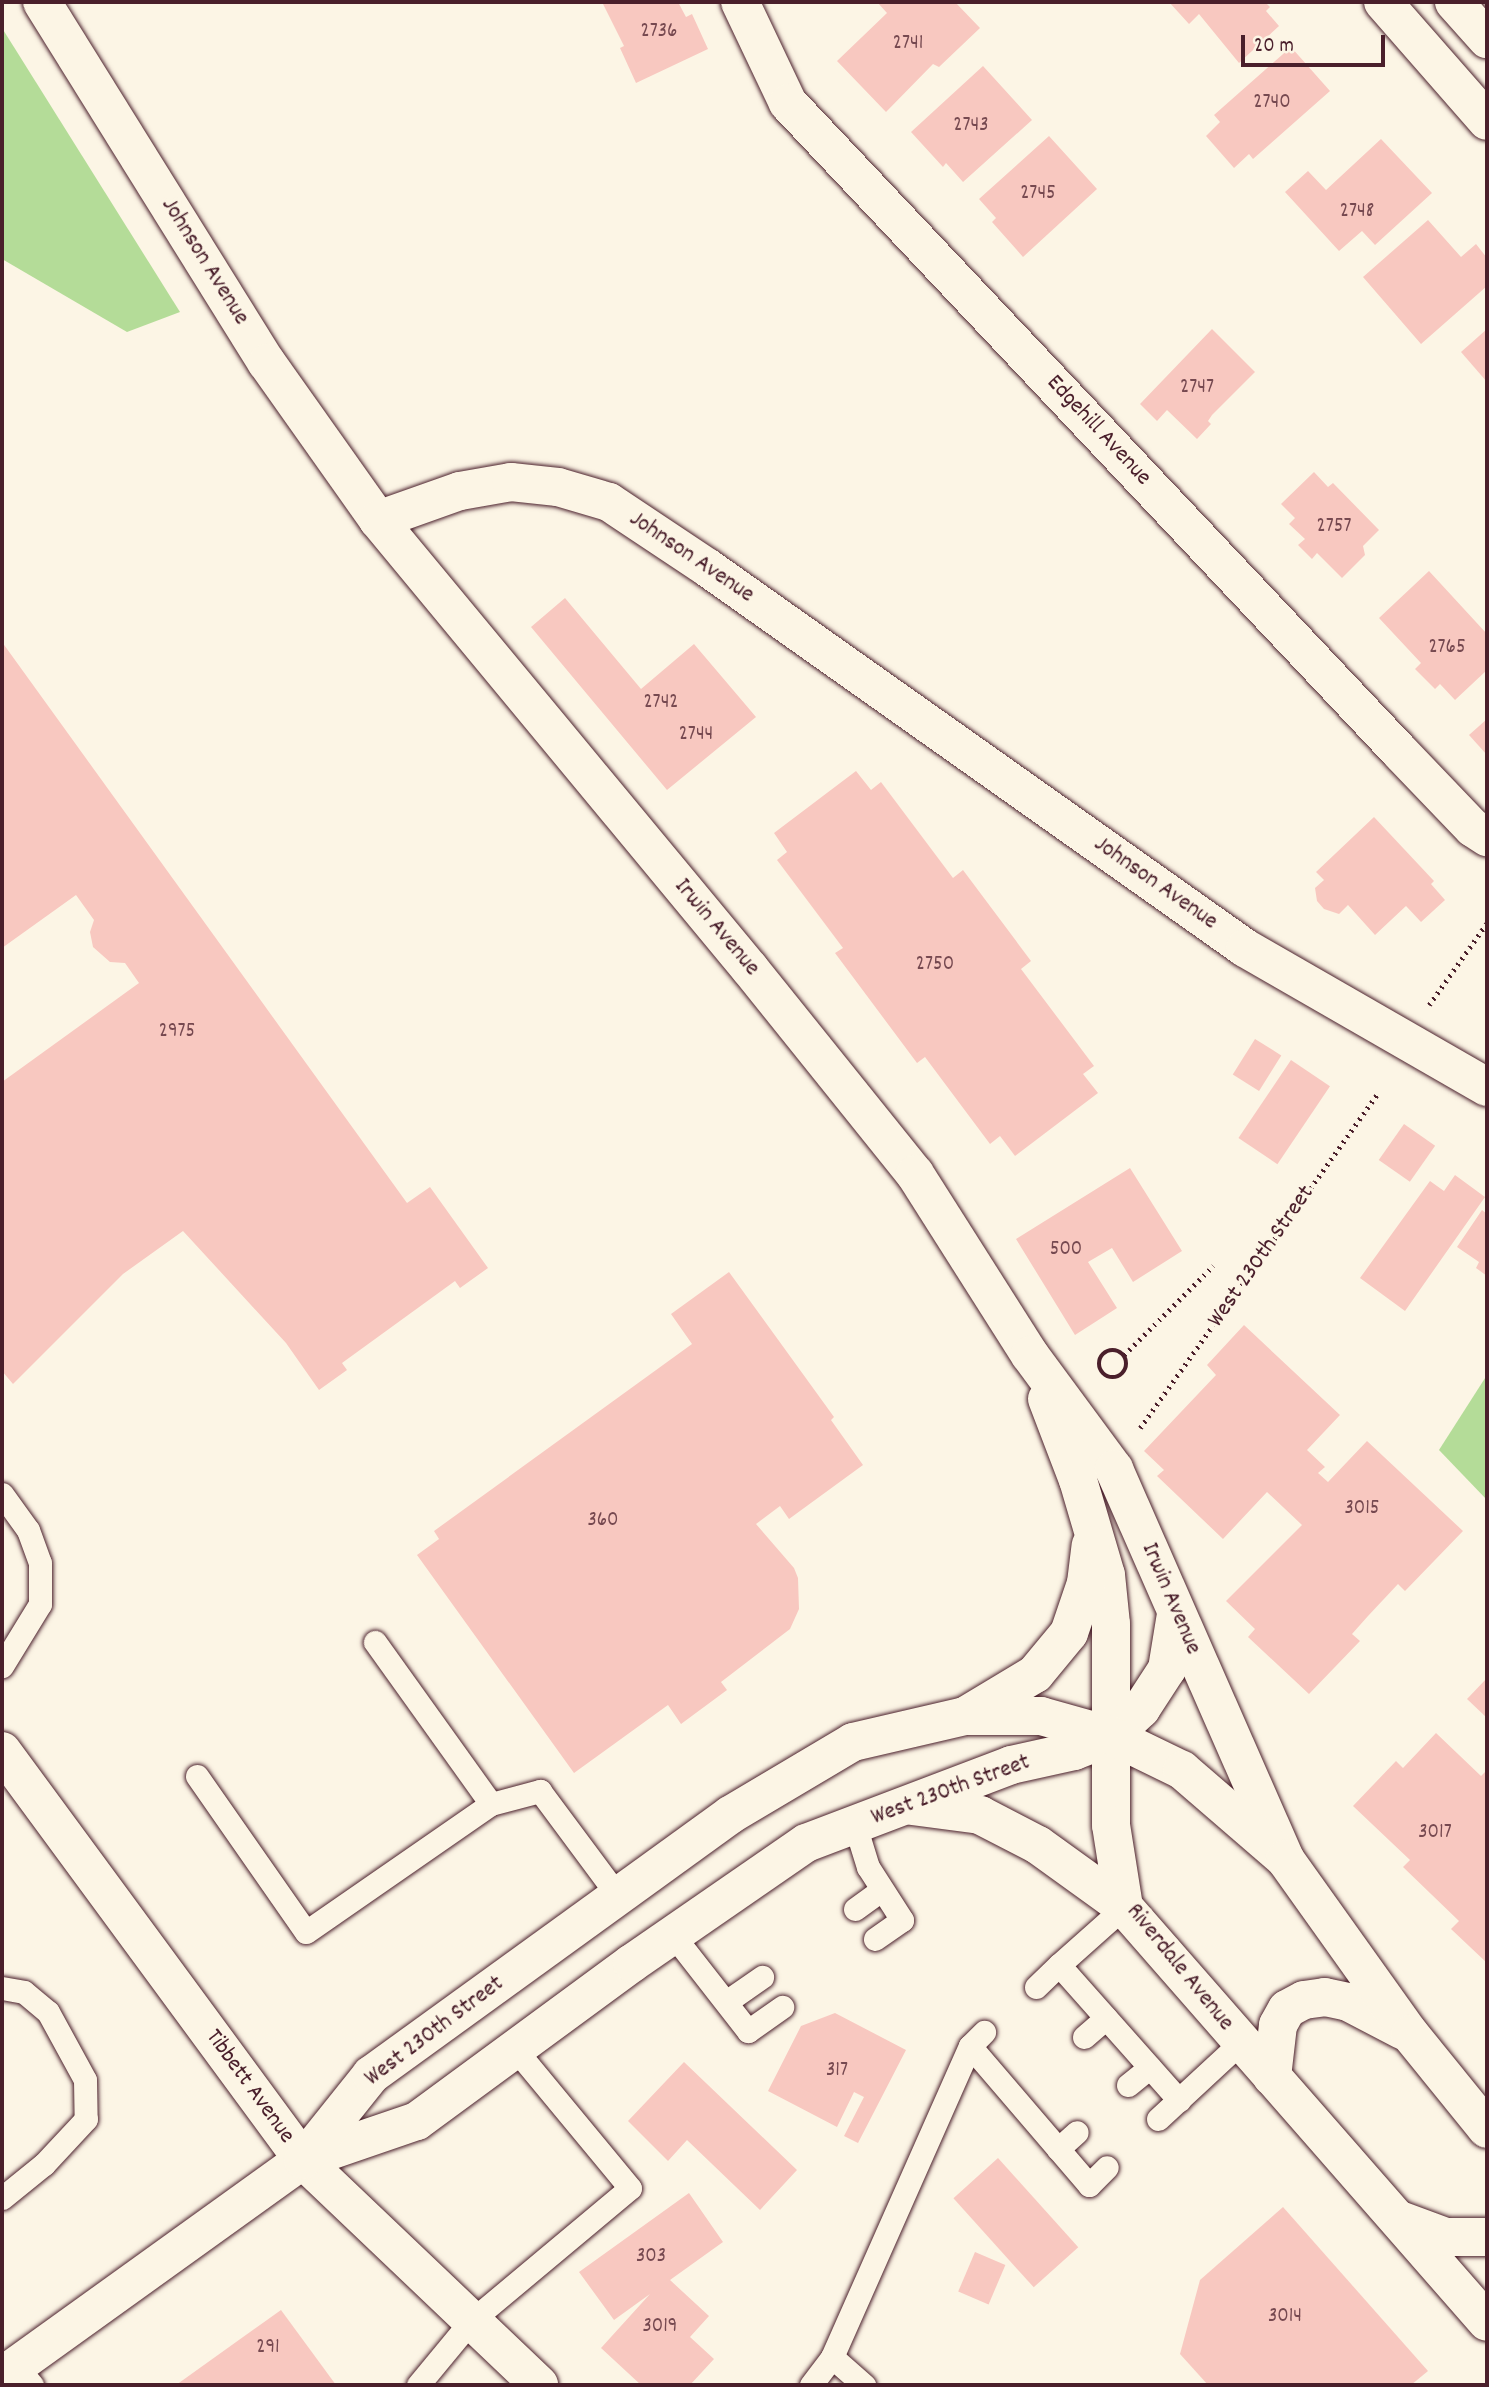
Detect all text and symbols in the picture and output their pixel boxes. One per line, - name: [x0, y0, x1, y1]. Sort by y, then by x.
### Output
- house number: 2736: [641, 19, 677, 45]
- scale bar: [1244, 21, 1388, 65]
- house number: 2741: [893, 31, 923, 57]
- text: 20 m: [1254, 32, 1294, 62]
- house number: 2740: [1253, 90, 1291, 116]
- house number: 2743: [953, 113, 989, 139]
- house number: 2745: [1020, 181, 1056, 207]
- street label: Johnson Avenue: [153, 193, 255, 331]
- house number: 2748: [1340, 199, 1374, 225]
- street label: Edgehill Avenue: [1039, 370, 1157, 492]
- house number: 2747: [1180, 375, 1214, 401]
- street label: Johnson Avenue: [623, 506, 759, 610]
- house number: 2757: [1317, 514, 1351, 540]
- house number: 2765: [1428, 635, 1466, 661]
- house number: 2742: [643, 690, 679, 716]
- house number: 2744: [679, 722, 713, 748]
- street label: Johnson Avenue: [1088, 831, 1222, 937]
- street label: Irwin Avenue: [667, 873, 765, 983]
- house number: 2750: [916, 952, 954, 978]
- house number: 2975: [159, 1019, 195, 1045]
- street label: West 230th Street: [1202, 1180, 1322, 1334]
- house number: 500: [1050, 1237, 1082, 1263]
- house number: 3015: [1344, 1496, 1380, 1522]
- house number: 360: [587, 1508, 619, 1534]
- street label: Irwin Avenue: [1134, 1539, 1206, 1659]
- street label: West 230th Street: [868, 1749, 1034, 1833]
- house number: 3017: [1418, 1820, 1452, 1846]
- street label: Riverdale Avenue: [1119, 1899, 1239, 2037]
- street label: West 230th Street: [360, 1970, 510, 2094]
- street label: Tibbett Avenue: [198, 2024, 300, 2150]
- house number: 317: [826, 2058, 848, 2084]
- house number: 303: [636, 2244, 666, 2270]
- house number: 3014: [1268, 2304, 1302, 2330]
- house number: 3019: [643, 2314, 677, 2340]
- house number: 291: [256, 2335, 280, 2361]

